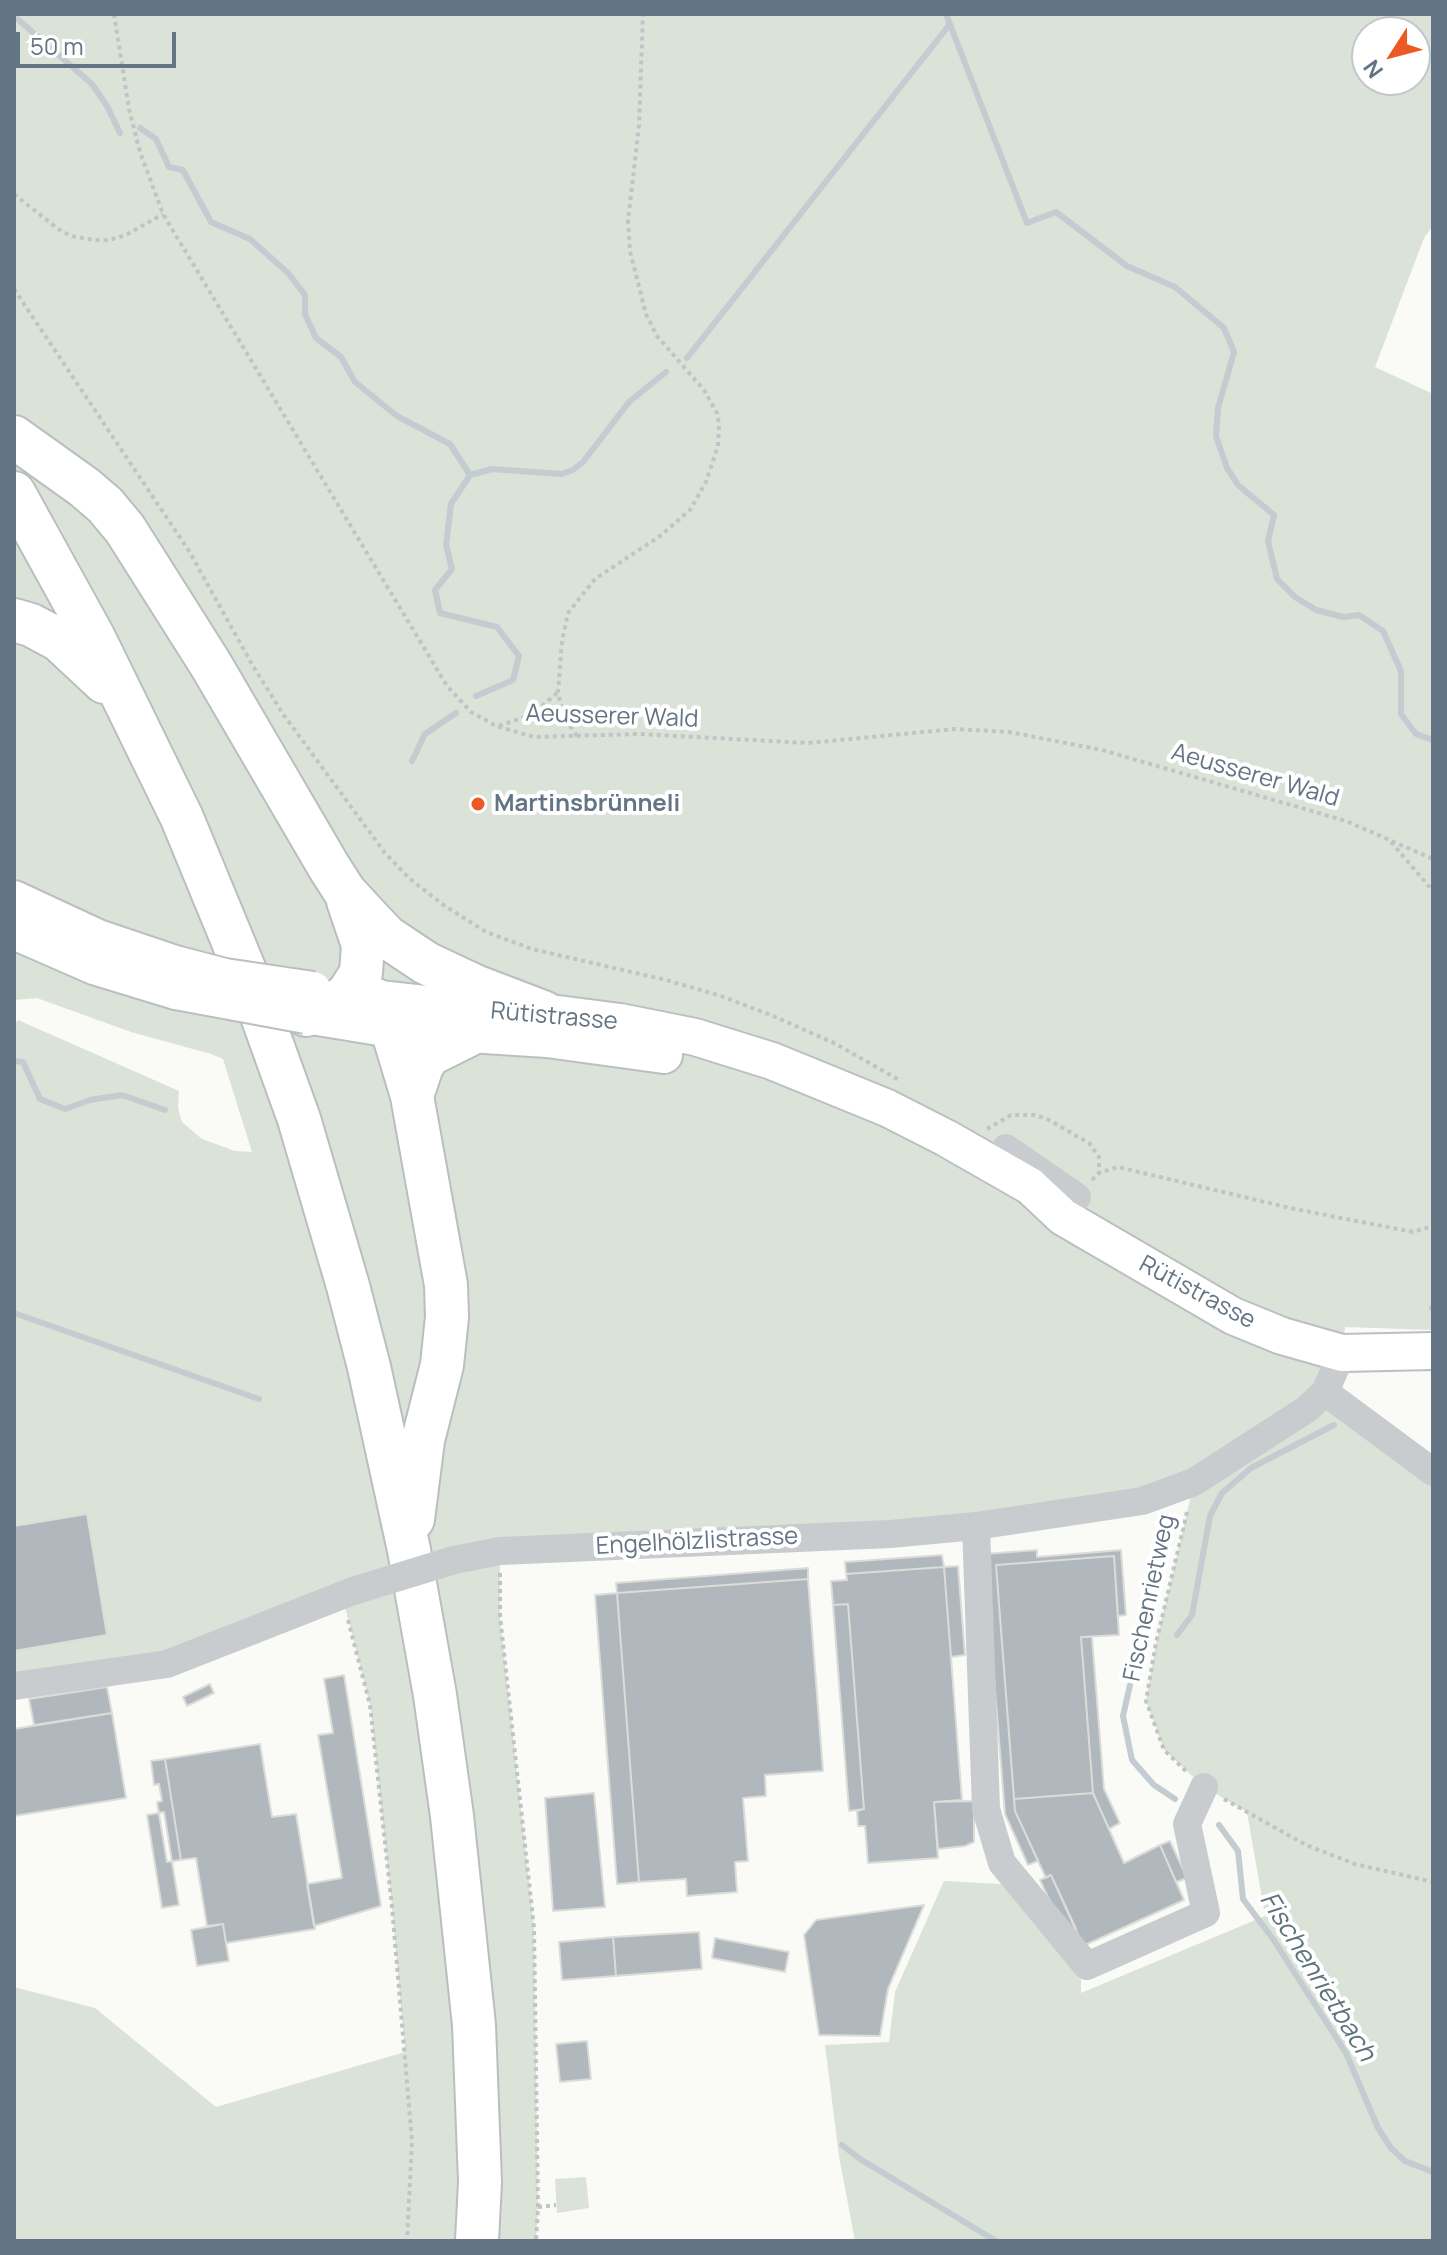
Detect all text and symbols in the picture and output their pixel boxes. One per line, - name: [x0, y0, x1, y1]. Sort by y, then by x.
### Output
- scale bar: [20, 16, 180, 66]
- north arrow: [1351, 16, 1431, 96]
- text: 50 m: [30, 29, 84, 62]
- text: N: [1356, 54, 1390, 84]
- street label: Aeusserer Wald: [525, 700, 699, 734]
- street label: Aeusserer Wald: [1168, 738, 1342, 814]
- place label: Martinsbrünneli: [494, 790, 680, 818]
- marker: Martinsbrünneli: [469, 795, 487, 813]
- street label: Rütistrasse: [489, 997, 619, 1037]
- street label: Rütistrasse: [1134, 1250, 1260, 1336]
- street label: Fischenrietweg: [1118, 1512, 1182, 1684]
- street label: Engelhölzlistrasse: [595, 1522, 799, 1562]
- water label: Fischenrietbach: [1252, 1887, 1382, 2067]

